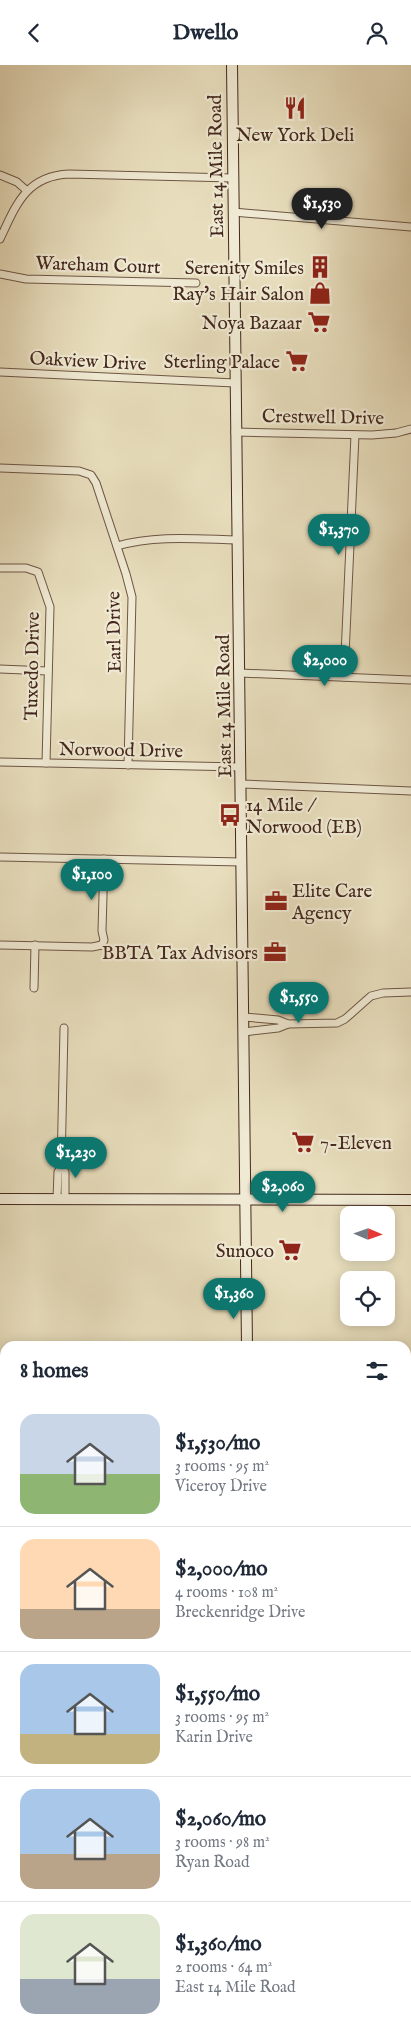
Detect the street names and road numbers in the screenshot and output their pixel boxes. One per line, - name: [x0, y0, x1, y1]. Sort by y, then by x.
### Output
- street label: East 14 Mile Road: [204, 93, 230, 238]
- street label: Wareham Court: [35, 252, 161, 280]
- street label: Oakview Drive: [29, 347, 147, 377]
- street label: Crestwell Drive: [262, 405, 385, 431]
- street label: Earl Drive: [102, 591, 128, 673]
- street label: Tuxedo Drive: [20, 611, 46, 721]
- street label: East 14 Mile Road: [212, 633, 238, 778]
- street label: Norwood Drive: [59, 738, 184, 764]

